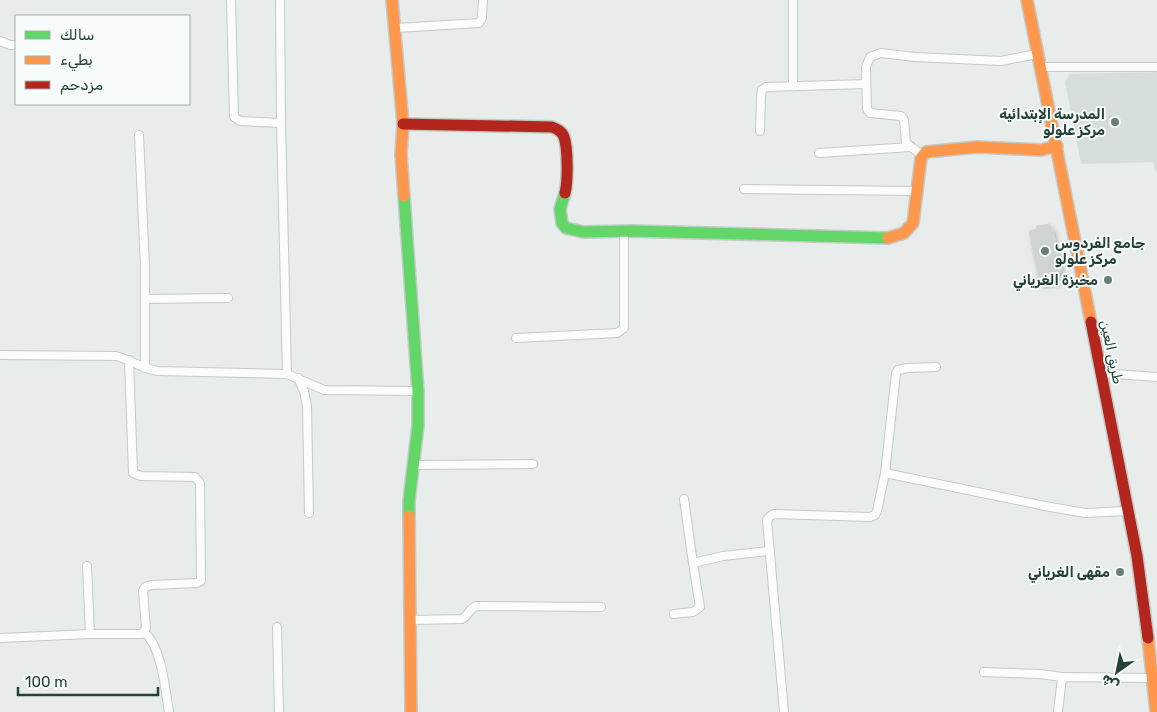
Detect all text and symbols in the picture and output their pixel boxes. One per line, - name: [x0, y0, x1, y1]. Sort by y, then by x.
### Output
- legend: [15, 15, 190, 105]
- text: سالك: [60, 26, 95, 44]
- text: بطيء: [60, 51, 93, 72]
- text: مزدحم: [60, 76, 103, 95]
- place label: المدرسة الإبتدائية مركز علولو: [999, 106, 1105, 139]
- marker: المدرسة الإبتدائية مركز علولو: [1109, 116, 1121, 128]
- place label: جامع الفردوس مركز علولو: [1055, 235, 1145, 268]
- marker: جامع الفردوس مركز علولو: [1039, 245, 1051, 257]
- place label: مخبزة الغرياني: [1013, 272, 1098, 291]
- marker: مخبزة الغرياني: [1102, 274, 1114, 286]
- street label: طريق العين: [1096, 319, 1127, 386]
- place label: مقهى الغرياني: [1028, 564, 1110, 583]
- marker: مقهى الغرياني: [1114, 566, 1126, 578]
- north arrow: [1092, 647, 1142, 697]
- scale bar: [18, 664, 158, 696]
- text: ش: [1098, 670, 1122, 694]
- text: 100 m: [25, 673, 67, 691]

